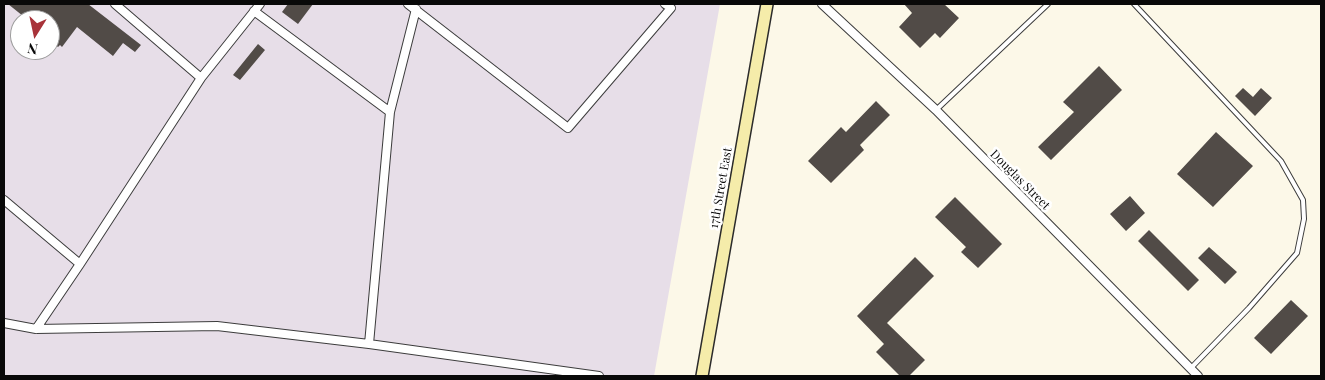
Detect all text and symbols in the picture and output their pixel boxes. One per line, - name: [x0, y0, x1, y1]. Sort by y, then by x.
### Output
- north arrow: [10, 10, 60, 60]
- text: N: [26, 39, 39, 60]
- street label: 17th Street East: [707, 147, 735, 229]
- street label: Douglas Street: [987, 147, 1053, 213]

